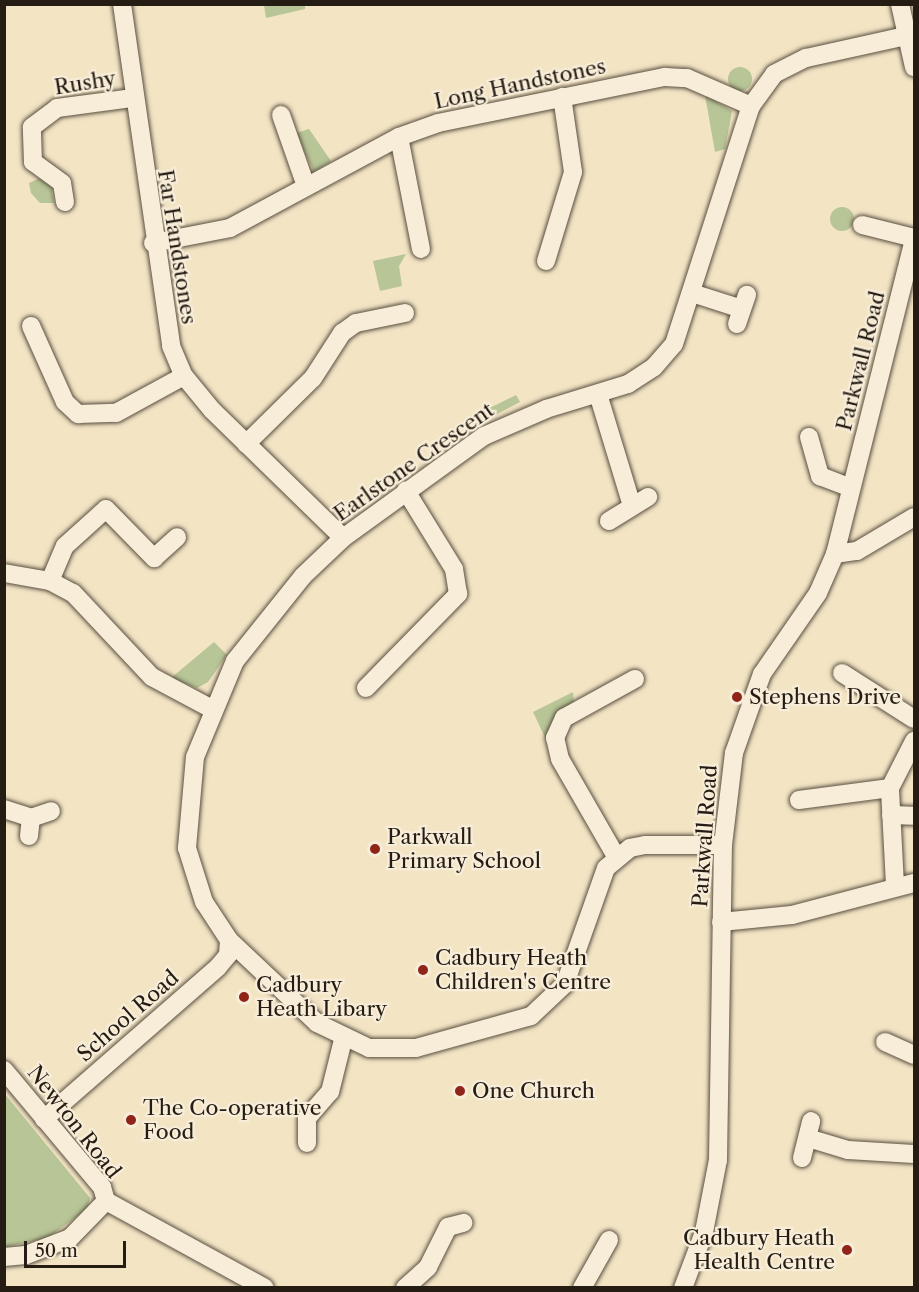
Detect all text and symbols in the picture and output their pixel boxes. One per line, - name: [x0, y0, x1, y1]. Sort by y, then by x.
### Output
- street label: Long Handstones: [432, 54, 608, 114]
- street label: Rushy: [53, 66, 117, 100]
- street label: Far Handstones: [152, 168, 202, 326]
- street label: Parkwall Road: [831, 289, 891, 433]
- street label: Earlstone Crescent: [329, 397, 499, 527]
- place label: Stephens Drive: [749, 684, 901, 710]
- marker: Stephens Drive: [730, 690, 744, 704]
- street label: Parkwall Road: [687, 764, 723, 908]
- place label: Parkwall Primary School: [387, 824, 542, 874]
- marker: Parkwall Primary School: [368, 842, 382, 856]
- place label: Cadbury Heath Children's Centre: [435, 945, 611, 995]
- marker: Cadbury Heath Children's Centre: [416, 963, 430, 977]
- street label: School Road: [72, 965, 184, 1067]
- place label: Cadbury Heath Libary: [256, 972, 387, 1022]
- marker: Cadbury Heath Libary: [237, 990, 251, 1004]
- street label: Newton Road: [22, 1060, 126, 1184]
- place label: One Church: [472, 1078, 595, 1104]
- marker: One Church: [453, 1084, 467, 1098]
- place label: The Co-operative Food: [143, 1095, 321, 1145]
- marker: The Co-operative Food: [124, 1113, 138, 1127]
- place label: Cadbury Heath Health Centre: [682, 1225, 835, 1275]
- scale bar: [27, 1229, 129, 1267]
- text: 50 m: [35, 1240, 78, 1262]
- marker: Cadbury Heath Health Centre: [840, 1243, 854, 1257]

